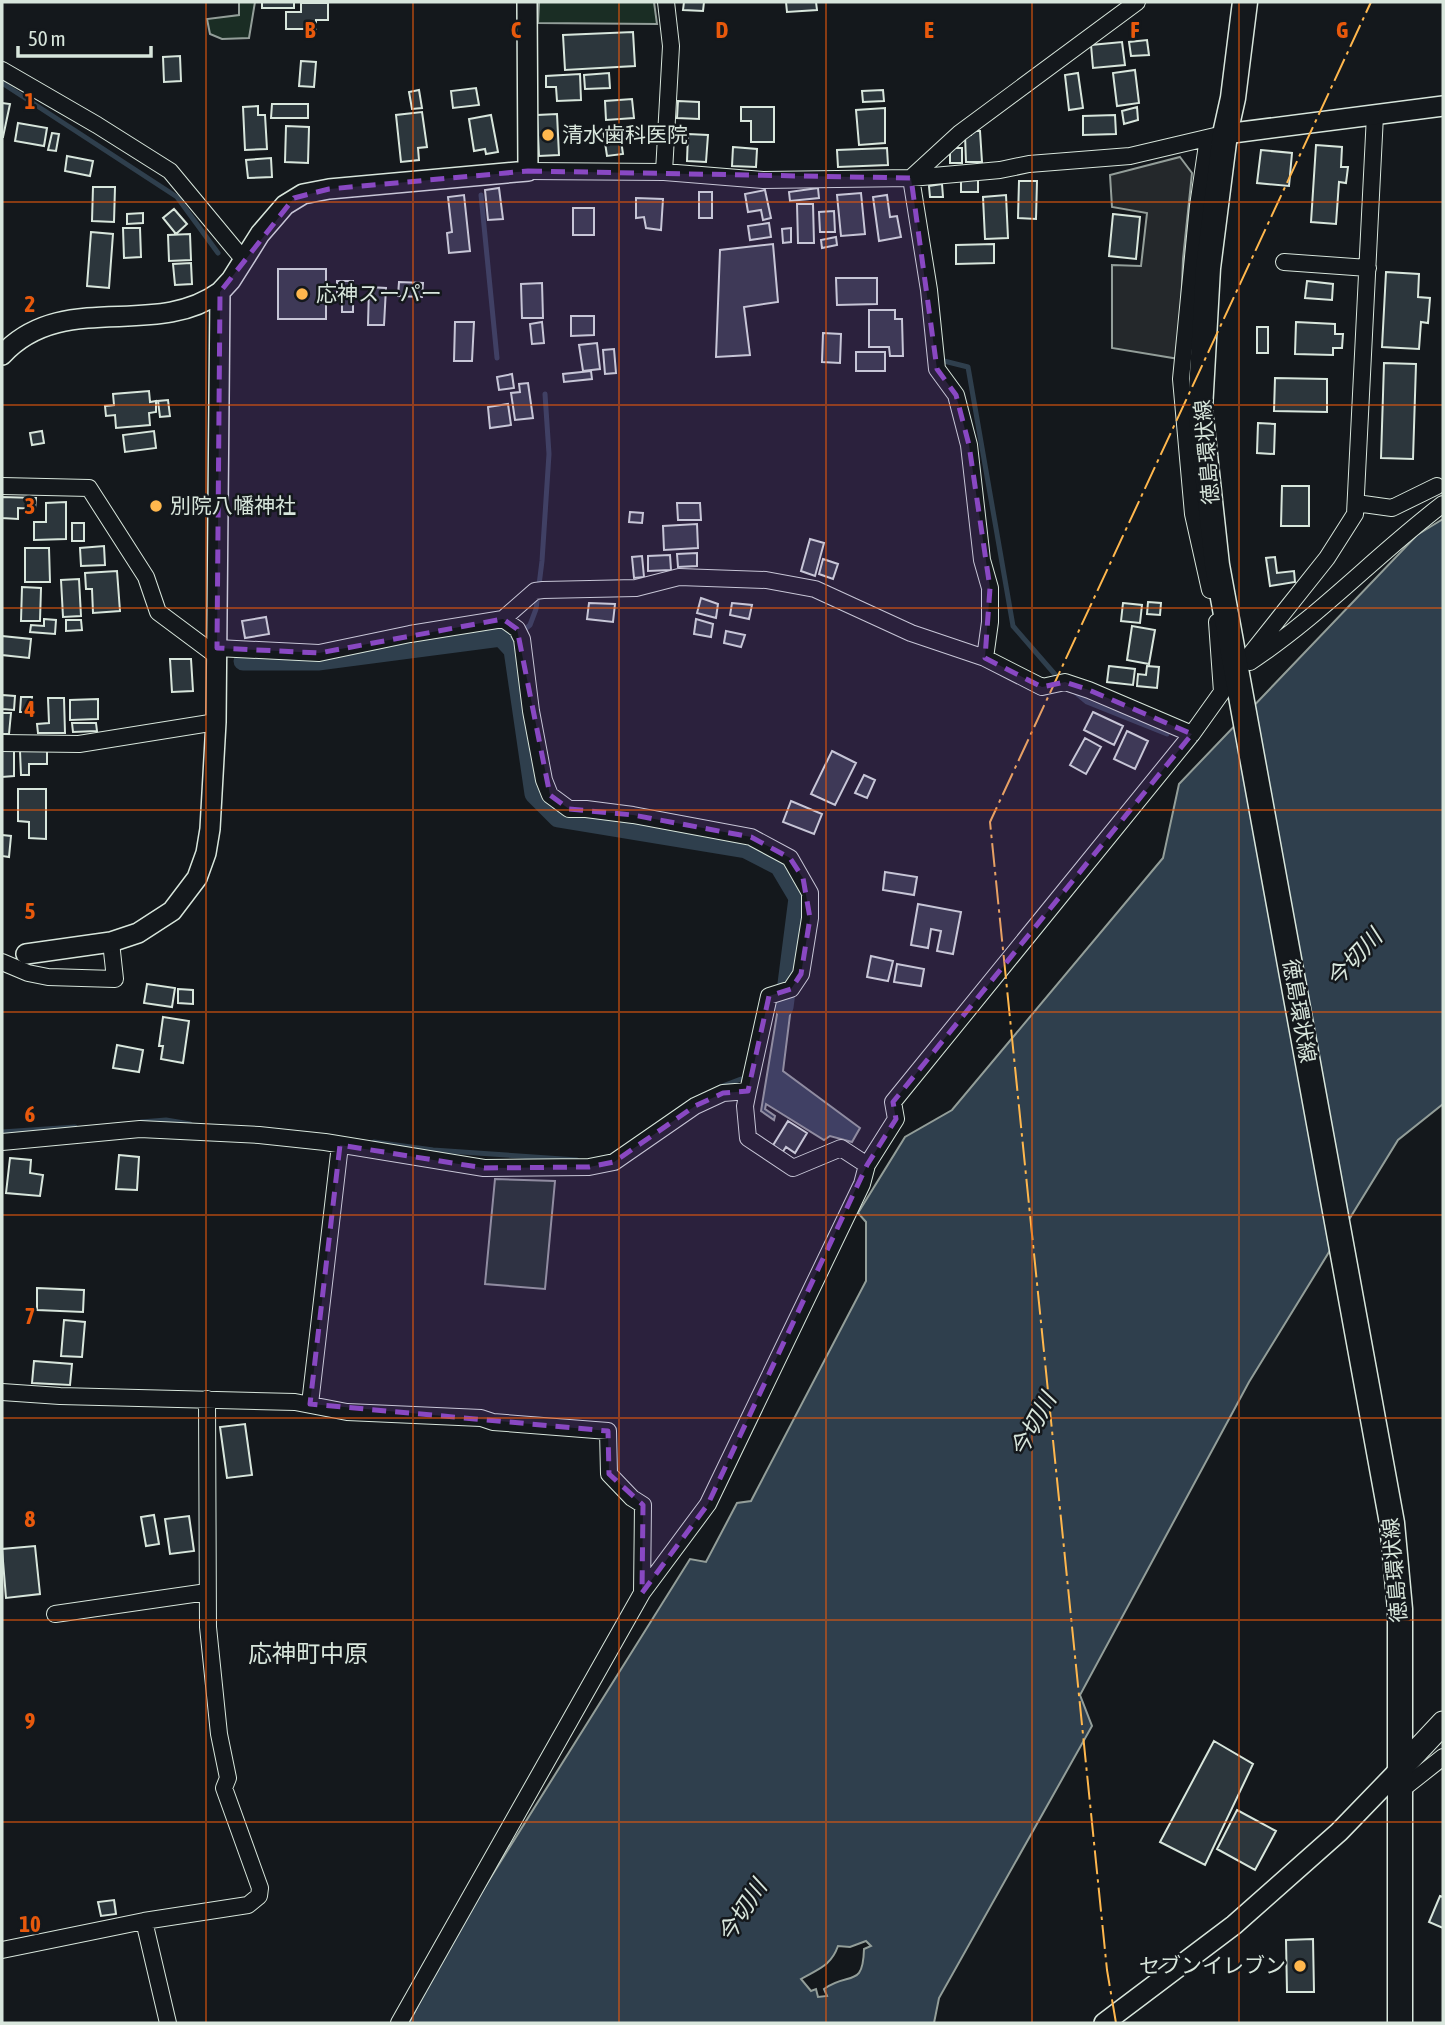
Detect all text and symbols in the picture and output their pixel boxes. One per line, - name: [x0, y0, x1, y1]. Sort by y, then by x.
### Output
- scale bar: [18, 14, 150, 58]
- text: B: [305, 17, 316, 43]
- text: C: [511, 17, 522, 43]
- text: D: [716, 17, 729, 43]
- text: E: [924, 17, 934, 43]
- text: F: [1130, 17, 1140, 43]
- text: G: [1336, 17, 1348, 43]
- text: 50 m: [28, 26, 66, 50]
- text: 1: [25, 88, 36, 114]
- place label: 清水歯科医院: [562, 122, 688, 146]
- marker: 清水歯科医院: [540, 127, 556, 143]
- place label: 応神スーパー: [316, 281, 442, 305]
- marker: 応神スーパー: [294, 286, 310, 302]
- text: 2: [25, 291, 35, 317]
- street label: 徳島環状線: [1189, 399, 1223, 505]
- text: 3: [25, 493, 35, 519]
- place label: 別院八幡神社: [170, 493, 296, 517]
- marker: 別院八幡神社: [148, 498, 164, 514]
- text: 4: [24, 696, 36, 722]
- text: 5: [25, 898, 36, 924]
- water label: 今切川: [1321, 922, 1389, 992]
- street label: 徳島環状線: [1279, 957, 1321, 1065]
- text: 6: [25, 1101, 36, 1127]
- text: 7: [25, 1303, 35, 1329]
- water label: 今切川: [1005, 1386, 1063, 1461]
- text: 8: [25, 1506, 36, 1532]
- street label: 徳島環状線: [1377, 1517, 1411, 1623]
- district label: 応神町中原: [248, 1640, 368, 1667]
- text: 9: [25, 1708, 36, 1734]
- water label: 今切川: [712, 1872, 773, 1947]
- text: 10: [19, 1911, 41, 1937]
- place label: セブンイレブン: [1139, 1953, 1286, 1977]
- marker: セブンイレブン: [1292, 1958, 1308, 1974]

